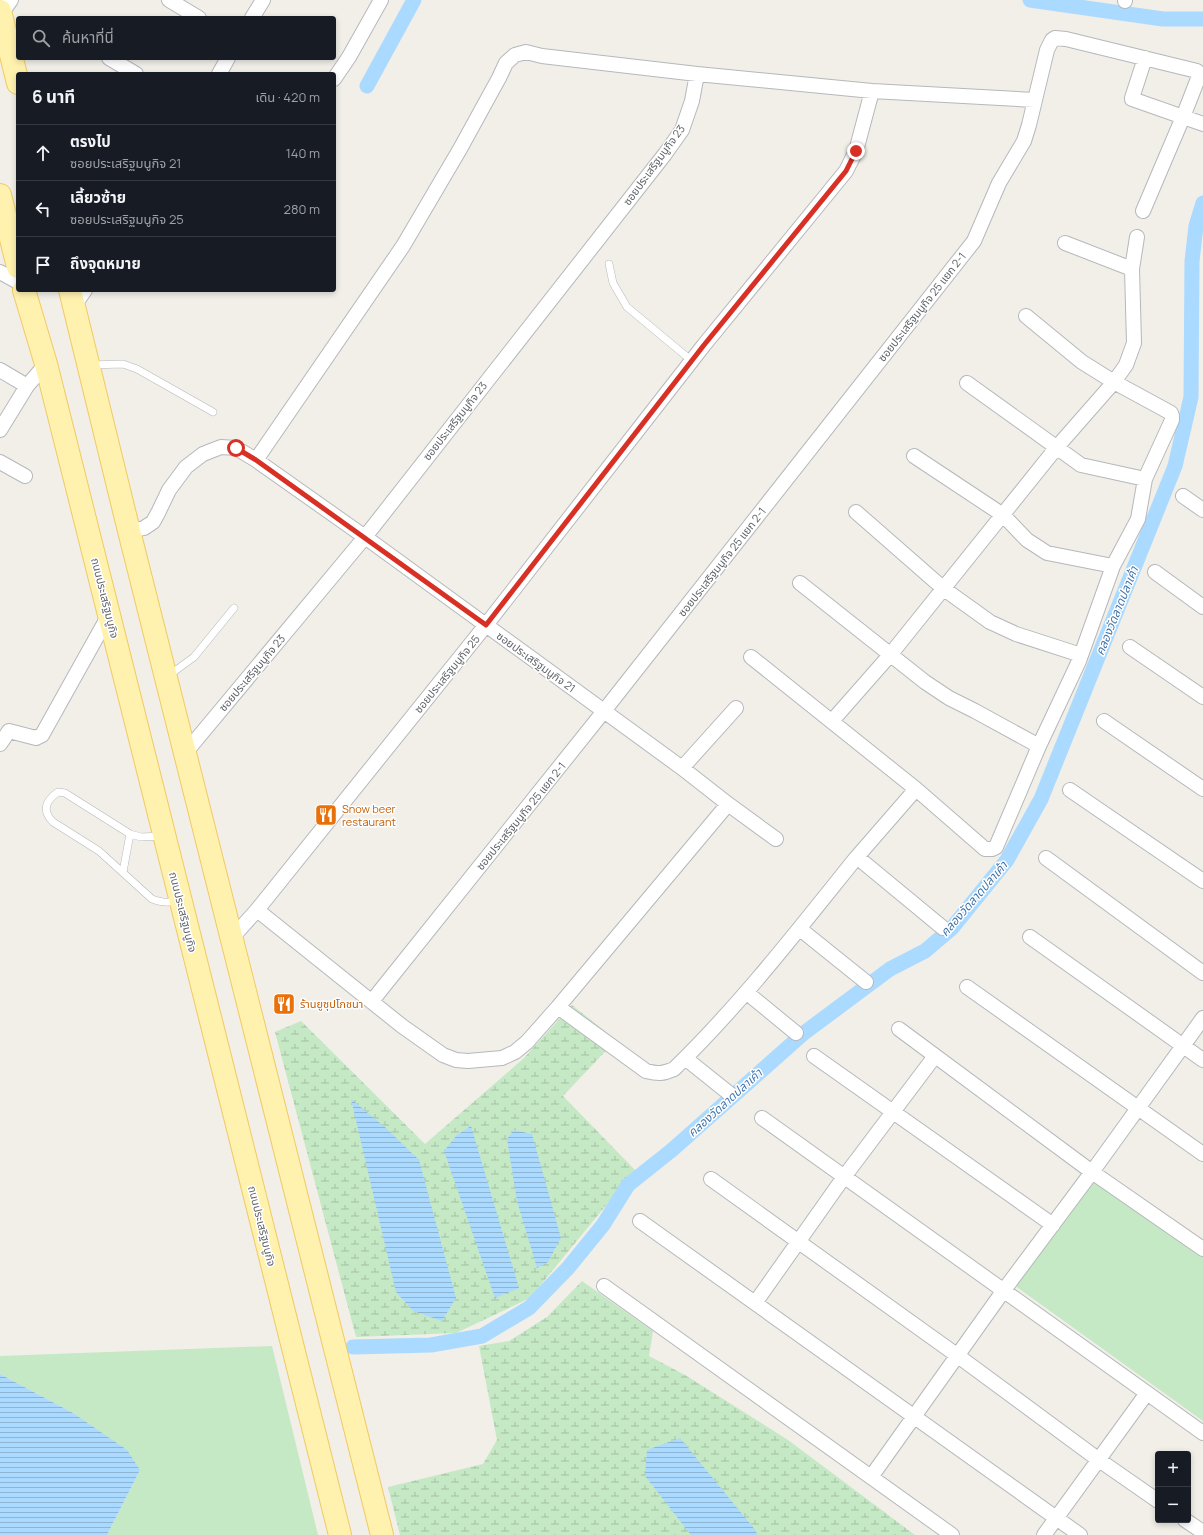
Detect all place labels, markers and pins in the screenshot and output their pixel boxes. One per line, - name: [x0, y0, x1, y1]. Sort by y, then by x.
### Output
- place label: Snow beer restaurant: [342, 801, 396, 829]
- restaurant icon: Snow beer restaurant: [313, 802, 339, 828]
- restaurant icon: ร้านยูซุปโภชนา: [271, 991, 297, 1017]
- place label: ร้านยูซุปโภชนา: [300, 996, 363, 1011]

